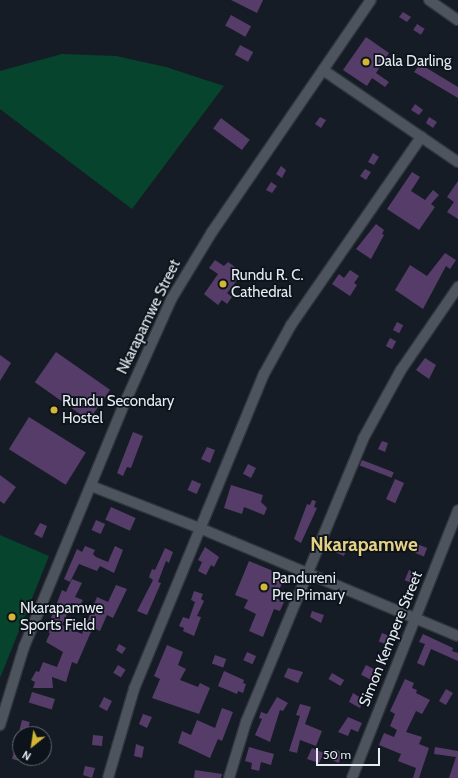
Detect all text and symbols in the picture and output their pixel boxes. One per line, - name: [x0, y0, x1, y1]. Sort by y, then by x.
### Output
- place label: Dala Darling: [374, 53, 451, 71]
- marker: Dala Darling: [361, 57, 371, 67]
- street label: Nkarapamwe Street: [113, 257, 185, 377]
- place label: Rundu R. C. Cathedral: [231, 266, 304, 301]
- marker: Rundu R. C. Cathedral: [218, 279, 228, 289]
- place label: Rundu Secondary Hostel: [62, 392, 174, 427]
- marker: Rundu Secondary Hostel: [49, 405, 59, 415]
- district label: Nkarapamwe: [310, 534, 418, 556]
- place label: Pandureni Pre Primary: [272, 569, 345, 604]
- street label: Simon Kempere Street: [356, 569, 426, 709]
- marker: Pandureni Pre Primary: [259, 582, 269, 592]
- place label: Nkarapamwe Sports Field: [20, 599, 103, 634]
- marker: Nkarapamwe Sports Field: [7, 612, 17, 622]
- north arrow: [12, 726, 52, 766]
- scale bar: [318, 740, 382, 766]
- text: 50 m: [323, 747, 351, 762]
- text: N: [20, 748, 33, 764]

